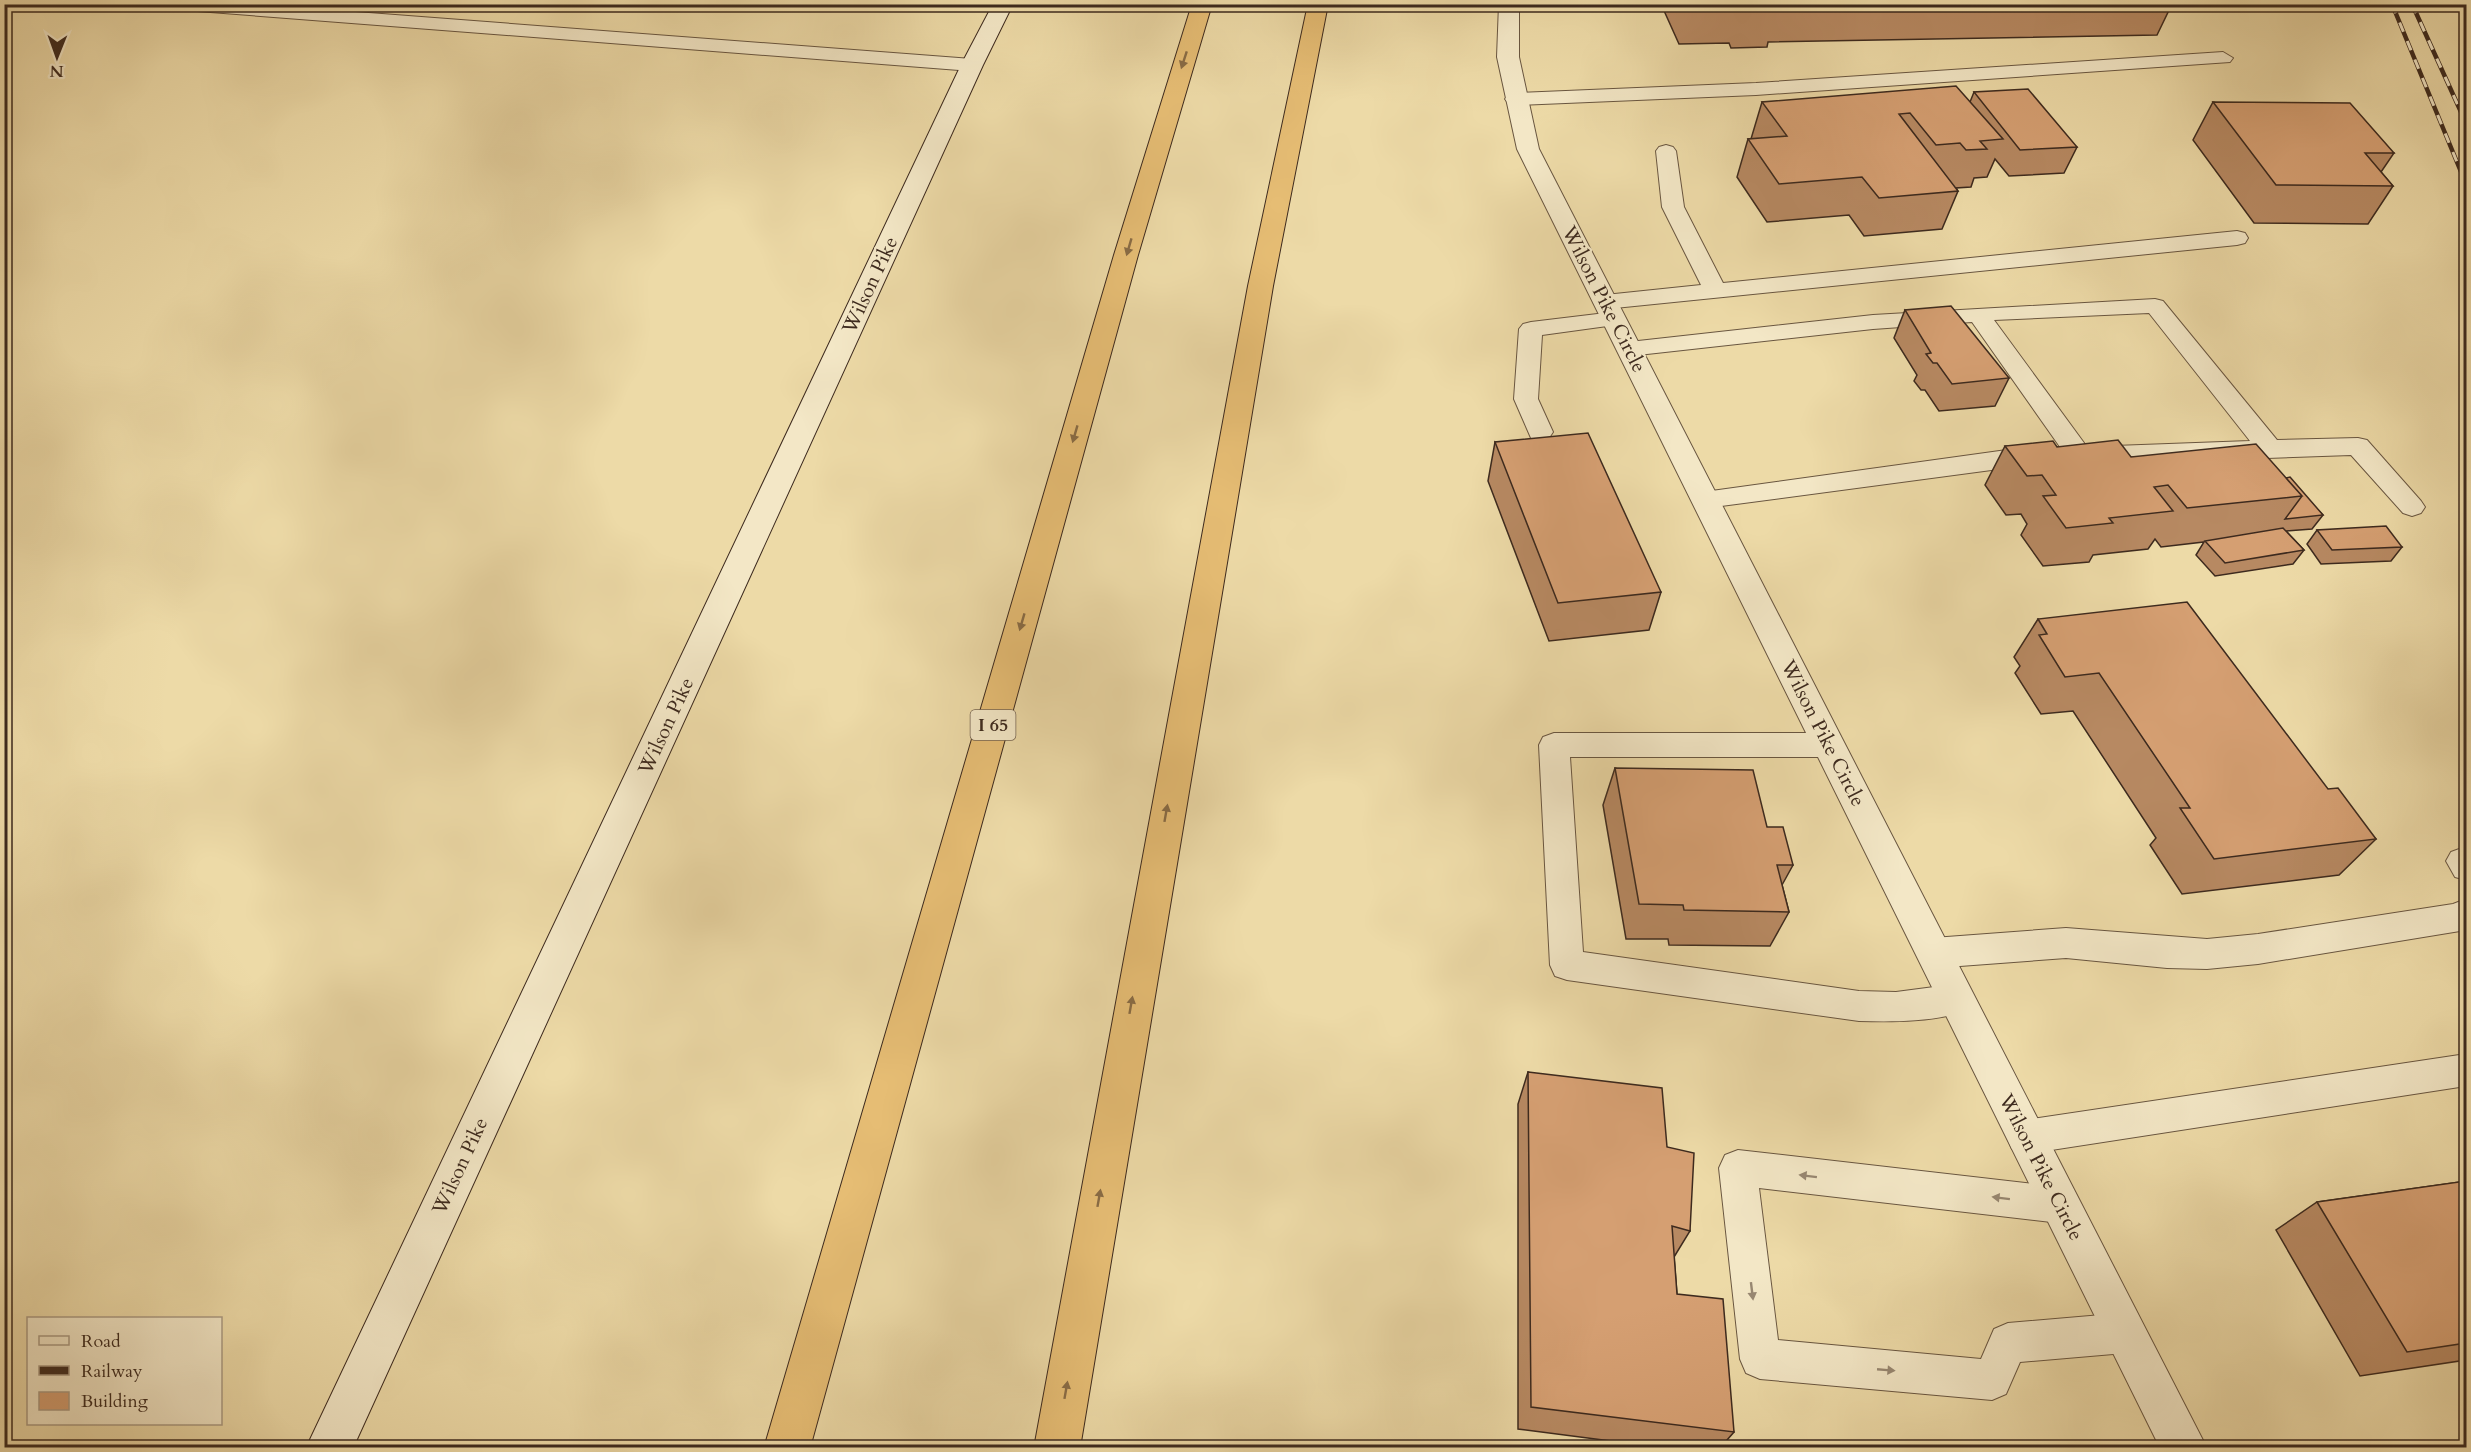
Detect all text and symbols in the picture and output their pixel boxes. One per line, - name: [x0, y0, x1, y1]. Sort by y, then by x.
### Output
- north arrow: [27, 27, 87, 87]
- one-way arrow: [1179, 51, 1188, 69]
- text: N: [50, 60, 64, 82]
- street label: Wilson Pike Circle: [1555, 220, 1653, 377]
- street label: Wilson Pike: [835, 232, 904, 339]
- one-way arrow: [1123, 238, 1133, 256]
- one-way arrow: [1070, 426, 1079, 444]
- one-way arrow: [1017, 613, 1026, 631]
- street label: Wilson Pike Circle: [1774, 654, 1872, 811]
- street label: Wilson Pike: [631, 673, 700, 780]
- road number: I 65: [970, 710, 1016, 740]
- one-way arrow: [1161, 804, 1170, 823]
- one-way arrow: [1127, 996, 1136, 1015]
- street label: Wilson Pike Circle: [1992, 1088, 2090, 1245]
- street label: Wilson Pike: [425, 1113, 494, 1220]
- one-way arrow: [1798, 1171, 1817, 1181]
- one-way arrow: [1094, 1188, 1103, 1207]
- one-way arrow: [1992, 1193, 2011, 1203]
- one-way arrow: [1747, 1282, 1757, 1301]
- legend: [27, 1317, 222, 1425]
- text: Road: [81, 1329, 121, 1354]
- text: Railway: [81, 1359, 143, 1384]
- one-way arrow: [1877, 1365, 1896, 1375]
- one-way arrow: [1062, 1380, 1071, 1399]
- text: Building: [81, 1389, 149, 1414]

